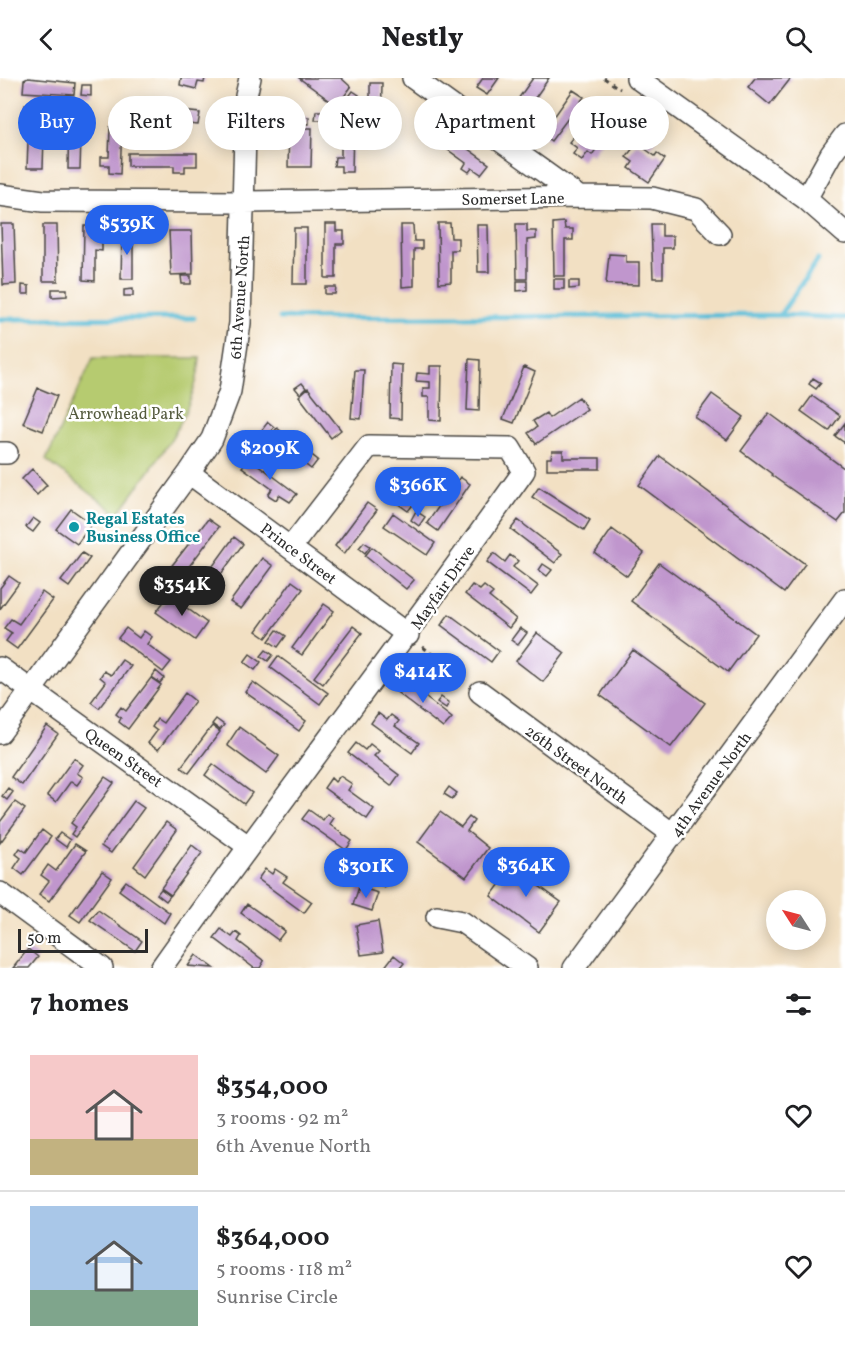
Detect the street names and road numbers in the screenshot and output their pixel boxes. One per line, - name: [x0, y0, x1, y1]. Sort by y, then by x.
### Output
- street label: Somerset Lane: [461, 188, 565, 212]
- street label: 6th Avenue North: [226, 234, 256, 360]
- street label: Prince Street: [255, 519, 341, 591]
- street label: Mayfair Drive: [406, 542, 481, 635]
- street label: 26th Street North: [520, 721, 632, 810]
- street label: Queen Street: [79, 724, 167, 794]
- street label: 4th Avenue North: [666, 728, 757, 842]

